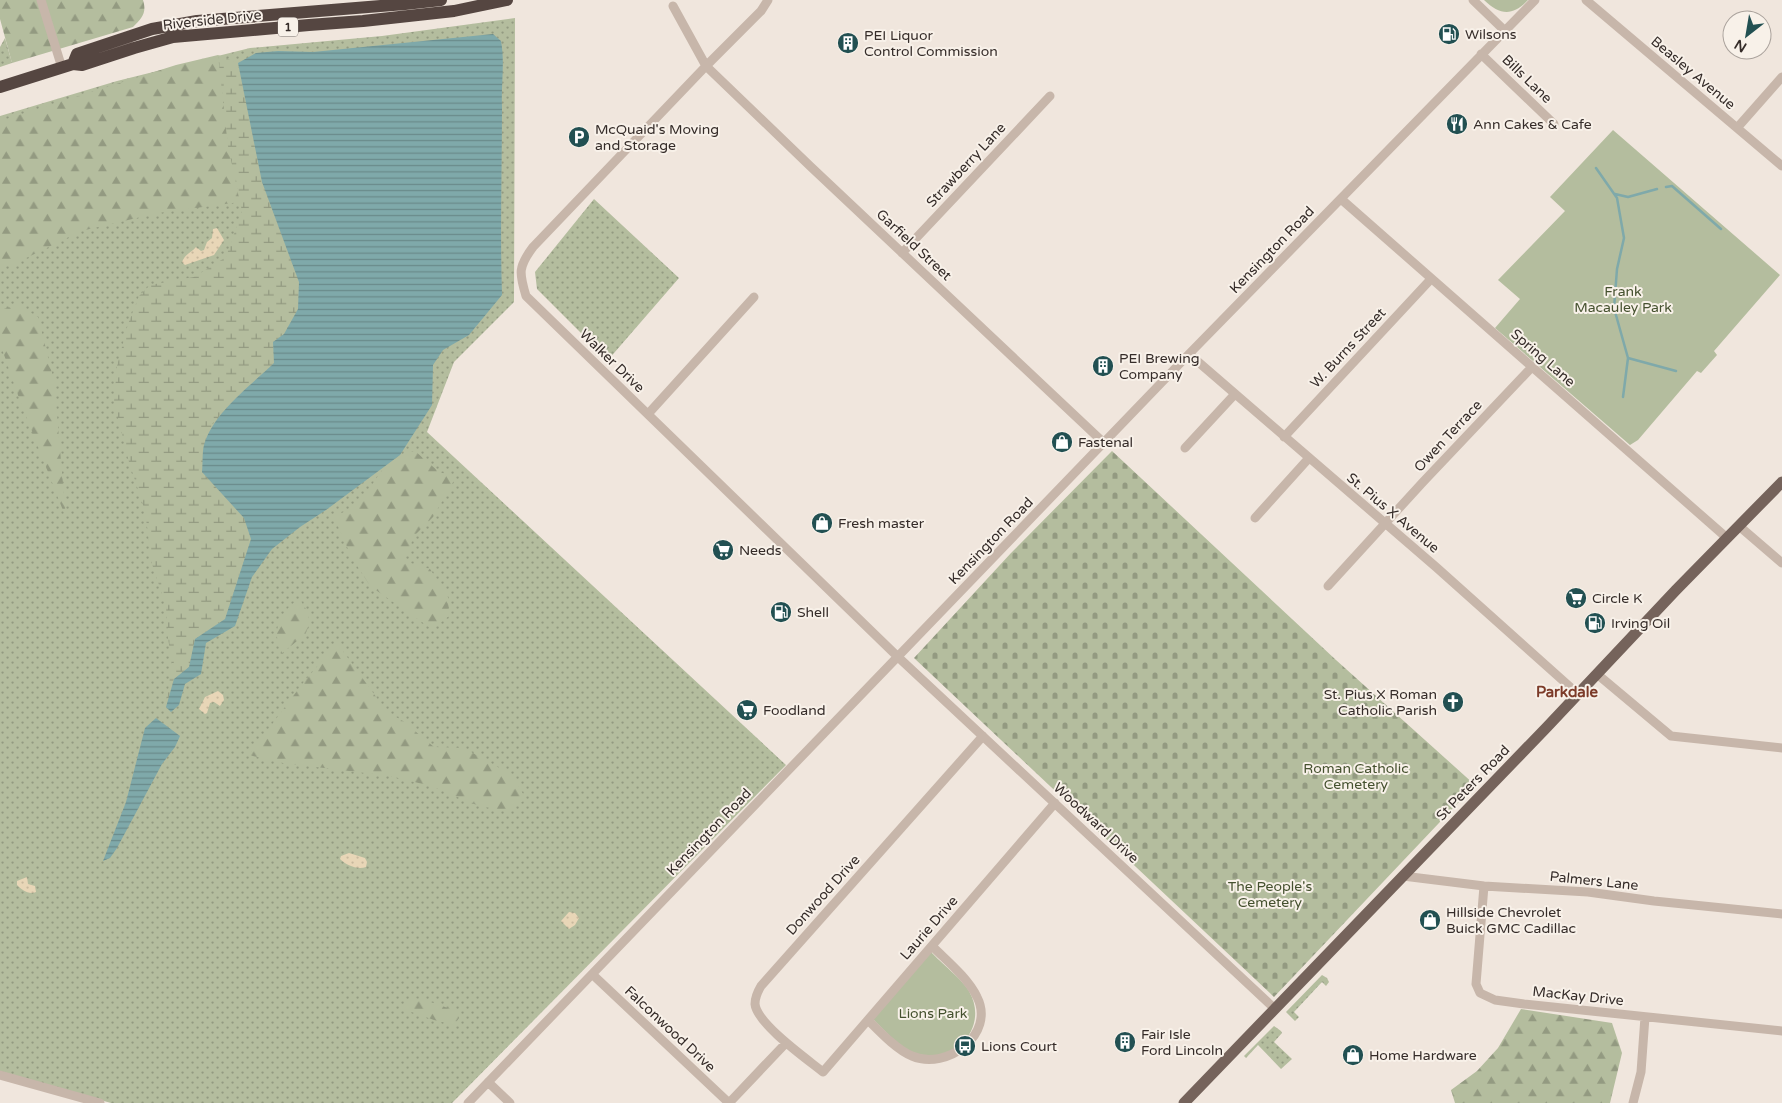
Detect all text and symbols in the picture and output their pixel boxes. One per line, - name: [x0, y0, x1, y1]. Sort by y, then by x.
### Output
- street label: Riverside Drive: [162, 6, 262, 34]
- north arrow: [1722, 10, 1772, 60]
- road number: 1: [278, 18, 298, 36]
- fuel station icon: Wilsons: [1437, 22, 1461, 46]
- place label: Wilsons: [1465, 26, 1517, 43]
- place label: PEI Liquor Control Commission: [864, 27, 998, 60]
- building icon: PEI Liquor Control Commission: [836, 31, 860, 55]
- street label: Beasley Avenue: [1647, 33, 1739, 113]
- text: N: [1731, 36, 1750, 56]
- street label: Bills Lane: [1499, 51, 1556, 107]
- restaurant icon: Ann Cakes & Cafe: [1445, 112, 1469, 136]
- place label: Ann Cakes & Cafe: [1473, 116, 1592, 133]
- street label: Strawberry Lane: [923, 119, 1009, 211]
- place label: McQuaid's Moving and Storage: [595, 121, 719, 154]
- parking icon: McQuaid's Moving and Storage: [567, 125, 591, 149]
- street label: Kensington Road: [1226, 203, 1318, 297]
- street label: Garfield Street: [873, 206, 956, 285]
- park label: Frank Macauley Park: [1574, 283, 1672, 316]
- street label: W. Burns Street: [1307, 304, 1390, 392]
- street label: Spring Lane: [1507, 325, 1579, 391]
- street label: Walker Drive: [576, 326, 648, 396]
- place label: PEI Brewing Company: [1119, 350, 1200, 383]
- building icon: PEI Brewing Company: [1091, 354, 1115, 378]
- street label: Owen Terrace: [1410, 397, 1486, 475]
- shop icon: Fastenal: [1050, 430, 1074, 454]
- place label: Fastenal: [1078, 434, 1133, 451]
- street label: St. Pius X Avenue: [1343, 469, 1443, 557]
- street label: Kensington Road: [945, 494, 1037, 588]
- shop icon: Fresh master: [810, 511, 834, 535]
- place label: Fresh master: [838, 515, 925, 532]
- supermarket icon: Needs: [711, 538, 735, 562]
- place label: Needs: [739, 542, 782, 559]
- supermarket icon: Circle K: [1564, 586, 1588, 610]
- place label: Circle K: [1592, 590, 1642, 607]
- fuel station icon: Shell: [769, 600, 793, 624]
- place label: Shell: [797, 604, 829, 621]
- fuel station icon: Irving Oil: [1583, 611, 1607, 635]
- place label: Irving Oil: [1611, 615, 1670, 632]
- district label: Parkdale: [1536, 683, 1599, 701]
- place label: St. Pius X Roman Catholic Parish: [1324, 686, 1437, 719]
- church icon: St. Pius X Roman Catholic Parish: [1441, 690, 1465, 714]
- supermarket icon: Foodland: [735, 698, 759, 722]
- place label: Foodland: [763, 702, 826, 719]
- street label: St Peters Road: [1433, 742, 1513, 824]
- park label: Roman Catholic Cemetery: [1303, 760, 1409, 793]
- street label: Woodward Drive: [1050, 779, 1142, 867]
- street label: Kensington Road: [663, 785, 755, 879]
- street label: Donwood Drive: [783, 851, 864, 939]
- street label: Palmers Lane: [1549, 868, 1639, 894]
- park label: The People's Cemetery: [1228, 878, 1312, 911]
- street label: Laurie Drive: [897, 892, 961, 963]
- place label: Hillside Chevrolet Buick GMC Cadillac: [1446, 904, 1576, 937]
- shop icon: Hillside Chevrolet Buick GMC Cadillac: [1418, 908, 1442, 932]
- street label: Falconwood Drive: [621, 983, 719, 1076]
- street label: MacKay Drive: [1532, 983, 1625, 1009]
- park label: Lions Park: [899, 1005, 968, 1022]
- place label: Fair Isle Ford Lincoln: [1141, 1026, 1223, 1059]
- building icon: Fair Isle Ford Lincoln: [1113, 1030, 1137, 1054]
- bus stop icon: Lions Court: [953, 1034, 977, 1058]
- place label: Lions Court: [981, 1038, 1058, 1055]
- shop icon: Home Hardware: [1341, 1043, 1365, 1067]
- place label: Home Hardware: [1369, 1047, 1477, 1064]

